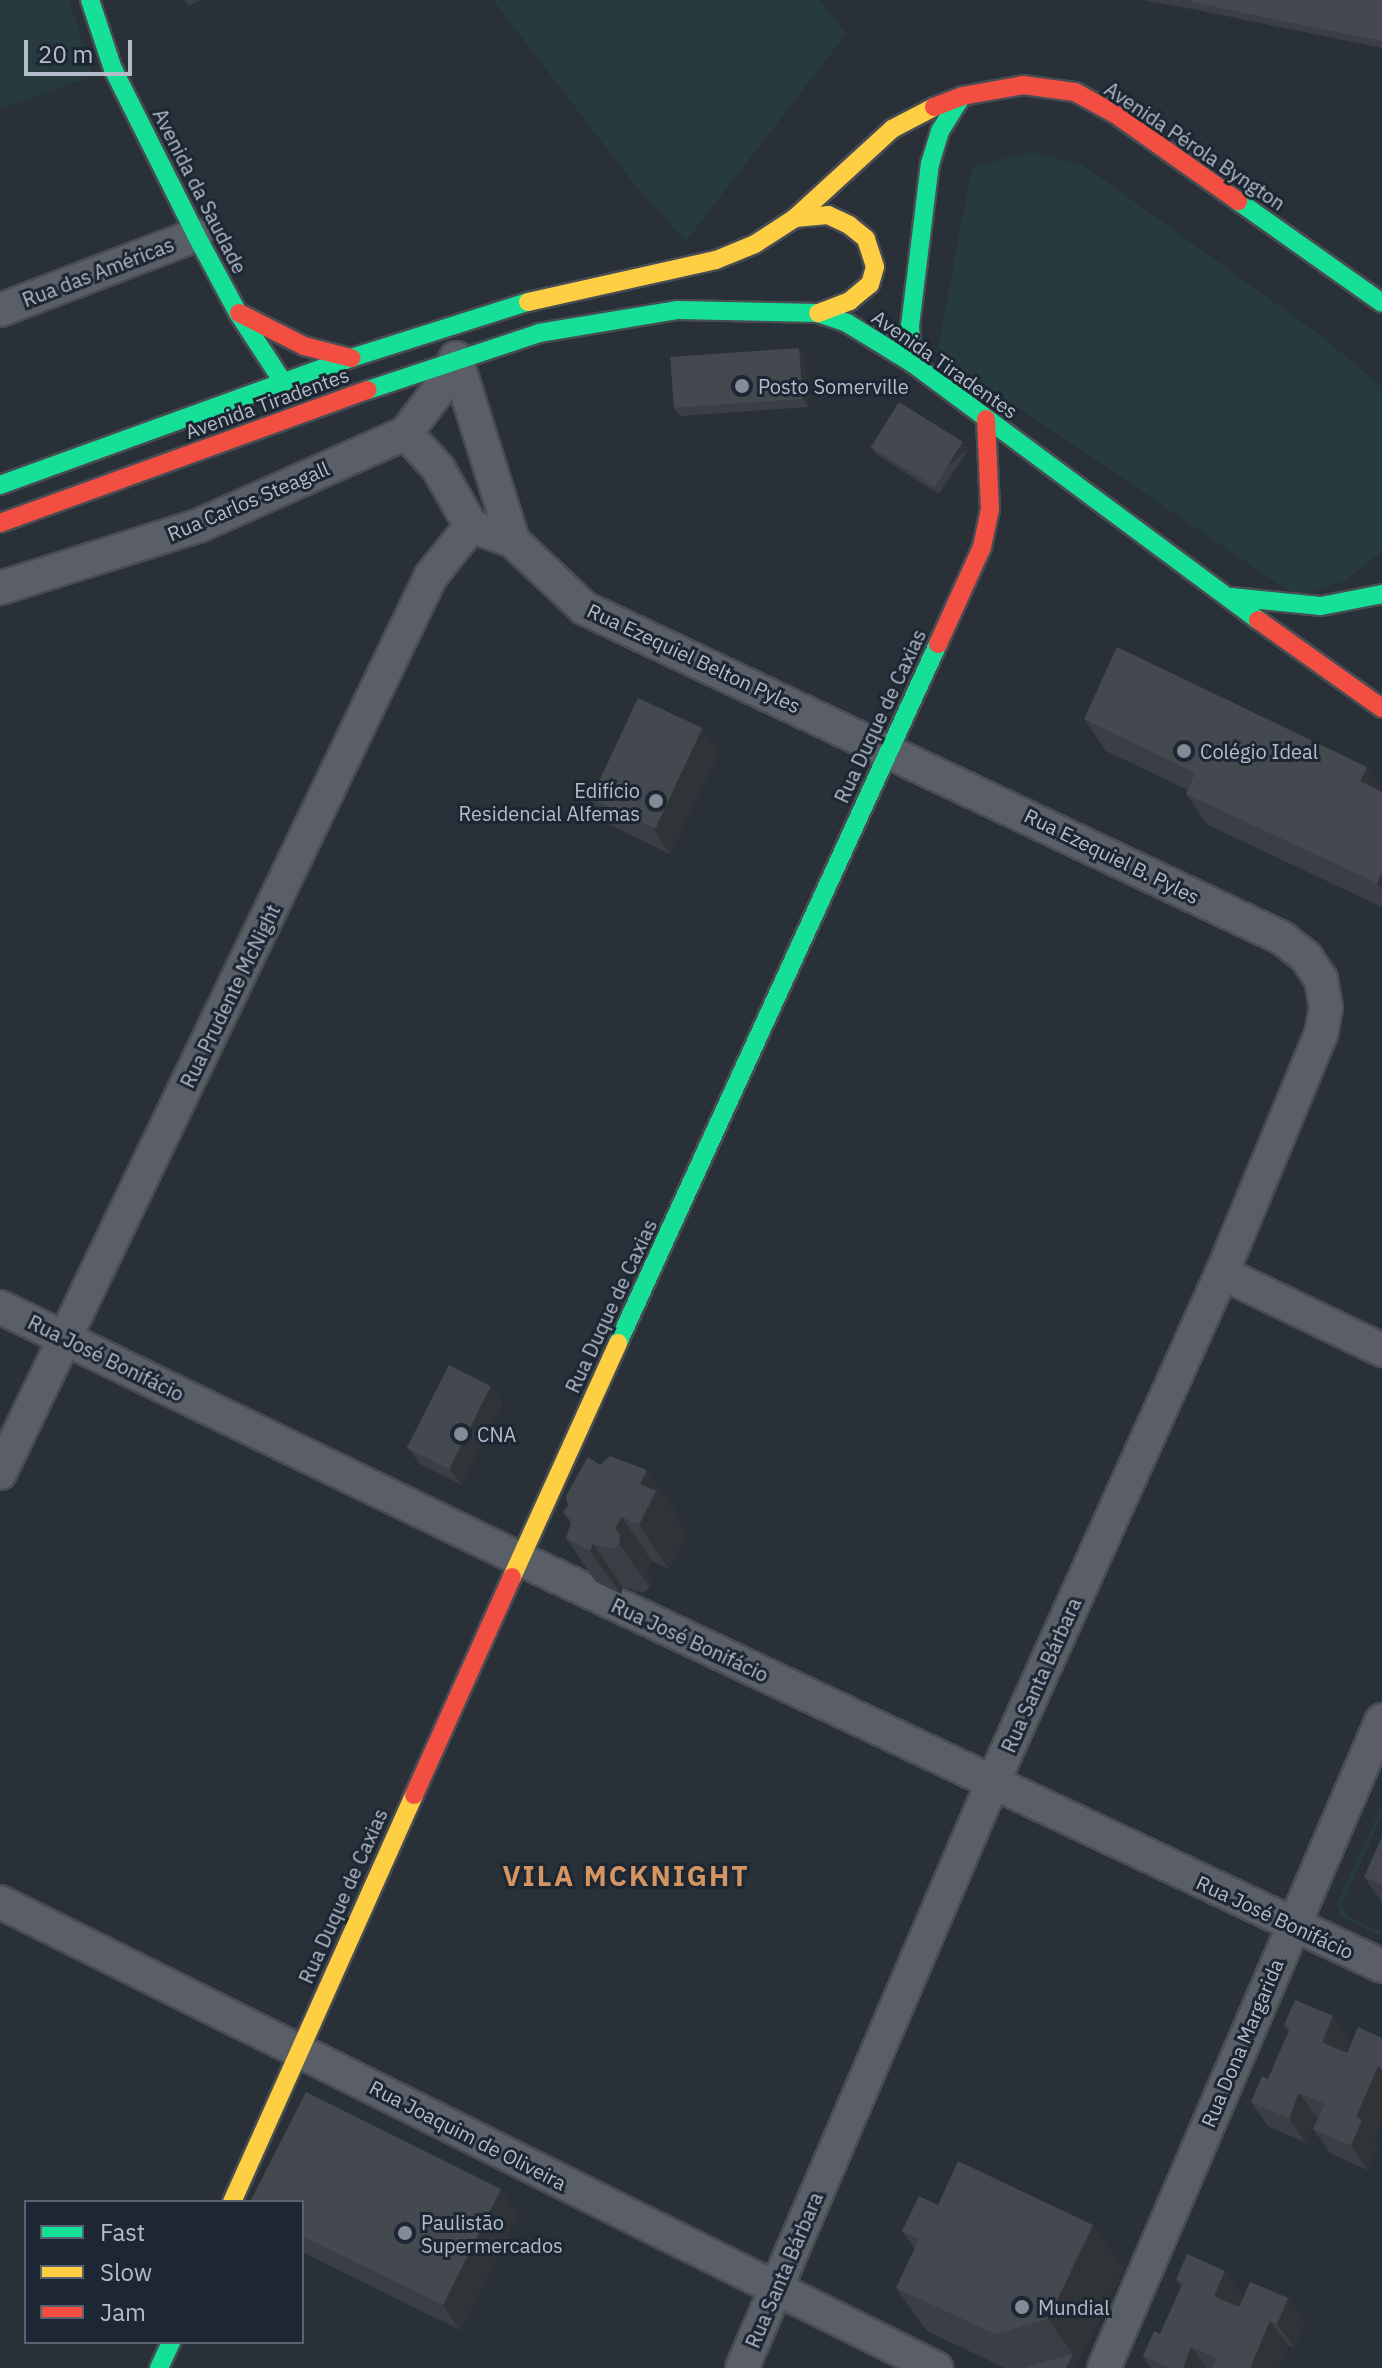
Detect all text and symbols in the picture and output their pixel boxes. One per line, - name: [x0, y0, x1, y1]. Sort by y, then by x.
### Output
- scale bar: [28, 24, 136, 74]
- text: 20 m: [38, 38, 93, 70]
- street label: Avenida Pérola Byngton: [1100, 77, 1290, 215]
- street label: Avenida da Saudade: [148, 104, 252, 278]
- street label: Rua das Américas: [19, 232, 177, 312]
- street label: Avenida Tiradentes: [867, 305, 1023, 423]
- street label: Avenida Tiradentes: [182, 362, 352, 444]
- place label: Posto Somerville: [758, 374, 909, 398]
- marker: Posto Somerville: [733, 377, 751, 395]
- street label: Rua Carlos Steagall: [164, 456, 332, 546]
- street label: Rua Ezequiel Belton Pyles: [584, 598, 804, 718]
- street label: Rua Duque de Caxias: [829, 625, 931, 807]
- place label: Colégio Ideal: [1200, 739, 1318, 763]
- marker: Colégio Ideal: [1175, 742, 1193, 760]
- place label: Edifício Residencial Alfemas: [458, 778, 640, 825]
- marker: Edifício Residencial Alfemas: [647, 792, 665, 810]
- street label: Rua Ezequiel B. Pyles: [1021, 803, 1203, 909]
- street label: Rua Prudente McNight: [175, 900, 285, 1092]
- street label: Rua Duque de Caxias: [560, 1215, 662, 1397]
- street label: Rua José Bonifácio: [24, 1310, 188, 1406]
- place label: CNA: [477, 1422, 516, 1446]
- marker: CNA: [452, 1425, 470, 1443]
- street label: Rua José Bonifácio: [608, 1593, 772, 1687]
- street label: Rua Santa Bárbara: [996, 1594, 1086, 1756]
- street label: Rua Duque de Caxias: [294, 1805, 392, 1987]
- district label: VILA MCKNIGHT: [502, 1859, 750, 1893]
- street label: Rua José Bonifácio: [1193, 1870, 1357, 1964]
- street label: Rua Dona Margarida: [1196, 1955, 1288, 2131]
- street label: Rua Joaquim de Oliveira: [366, 2075, 570, 2195]
- street label: Rua Santa Bárbara: [740, 2188, 828, 2352]
- legend: [24, 2200, 304, 2344]
- place label: Paulistão Supermercados: [421, 2210, 563, 2257]
- text: Fast: [100, 2216, 145, 2248]
- marker: Paulistão Supermercados: [396, 2224, 414, 2242]
- text: Slow: [100, 2256, 152, 2288]
- place label: Mundial: [1038, 2295, 1110, 2319]
- text: Jam: [100, 2296, 146, 2328]
- marker: Mundial: [1013, 2298, 1031, 2316]

